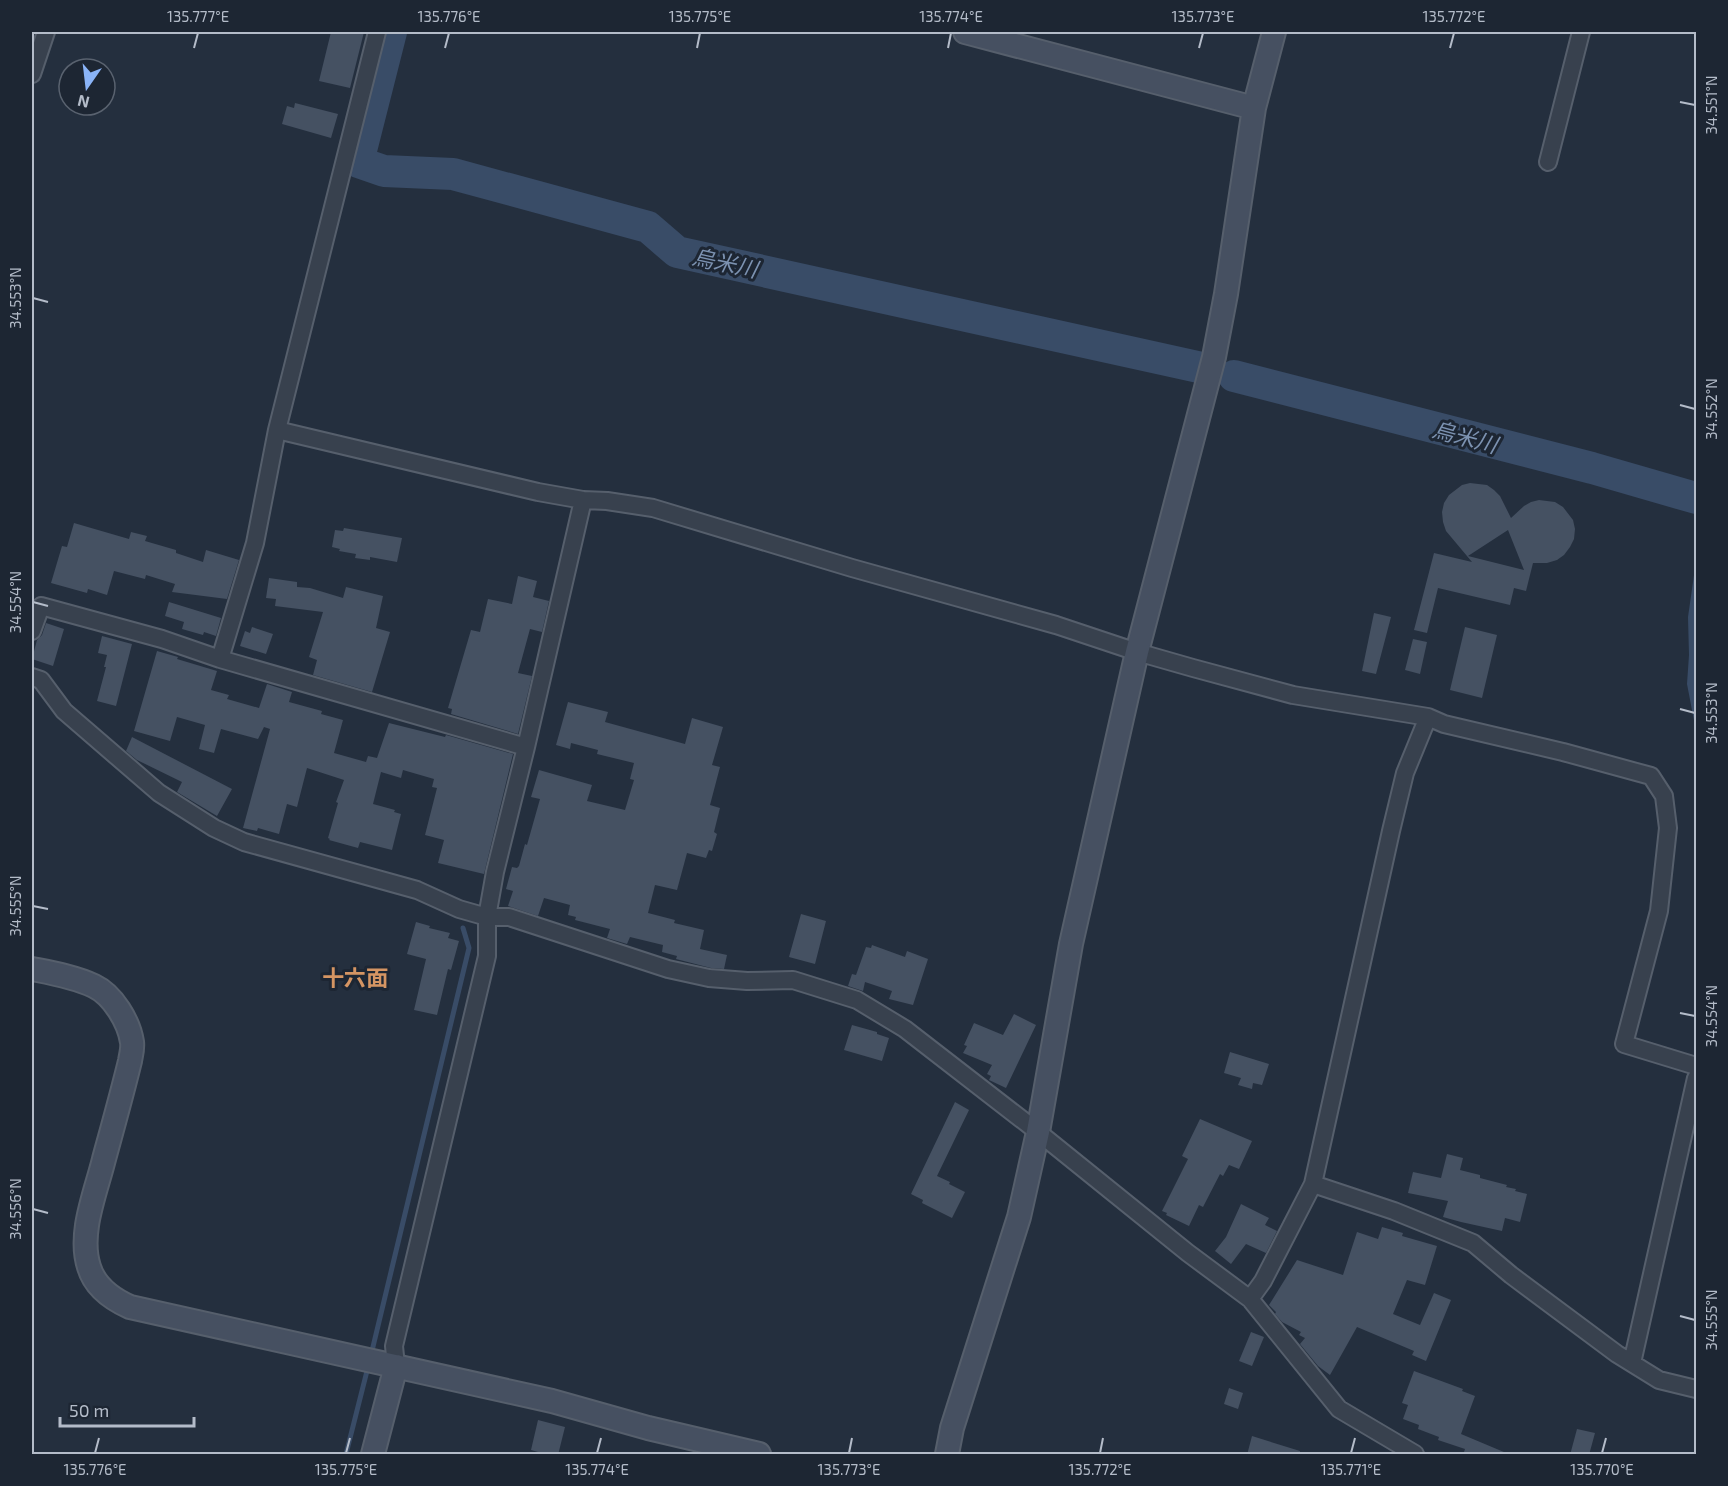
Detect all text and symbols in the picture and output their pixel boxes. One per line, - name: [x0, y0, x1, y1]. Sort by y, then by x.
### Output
- text: 135.777°E: [167, 7, 229, 25]
- text: 135.776°E: [417, 7, 481, 25]
- text: 135.775°E: [669, 7, 731, 25]
- text: 135.774°E: [919, 7, 983, 25]
- text: 135.773°E: [1172, 7, 1234, 25]
- text: 135.772°E: [1423, 7, 1485, 25]
- north arrow: [57, 57, 117, 117]
- text: 34.551°N: [1702, 75, 1720, 135]
- text: N: [75, 91, 91, 113]
- water label: 烏米川: [690, 242, 762, 282]
- text: 34.553°N: [6, 267, 24, 329]
- text: 34.552°N: [1702, 378, 1720, 440]
- water label: 烏米川: [1430, 415, 1502, 458]
- text: 34.554°N: [6, 571, 24, 633]
- text: 34.553°N: [1702, 682, 1720, 744]
- text: 34.555°N: [6, 875, 24, 937]
- district label: 十六面: [322, 964, 388, 990]
- text: 34.554°N: [1702, 985, 1720, 1047]
- text: 34.556°N: [6, 1178, 24, 1240]
- text: 34.555°N: [1702, 1289, 1720, 1351]
- scale bar: [60, 1390, 194, 1428]
- text: 50 m: [69, 1399, 109, 1421]
- text: 135.776°E: [63, 1460, 127, 1478]
- text: 135.775°E: [315, 1460, 377, 1478]
- text: 135.774°E: [565, 1460, 629, 1478]
- text: 135.773°E: [818, 1460, 880, 1478]
- text: 135.772°E: [1069, 1460, 1131, 1478]
- text: 135.771°E: [1321, 1460, 1381, 1478]
- text: 135.770°E: [1570, 1460, 1634, 1478]

